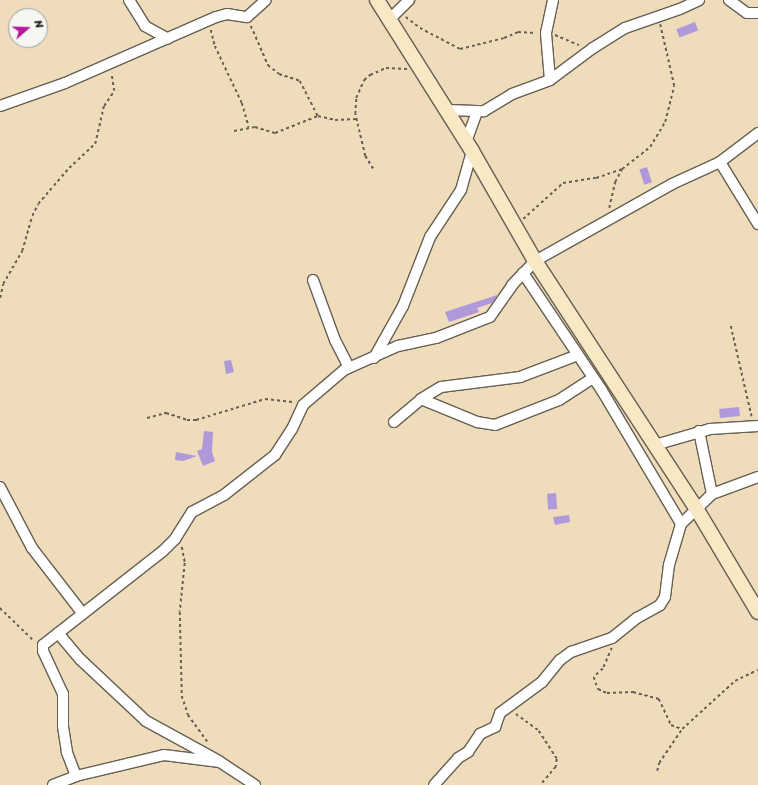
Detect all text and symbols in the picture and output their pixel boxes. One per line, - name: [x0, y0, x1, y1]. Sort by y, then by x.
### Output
- north arrow: [8, 8, 48, 48]
- text: N: [29, 17, 49, 31]

